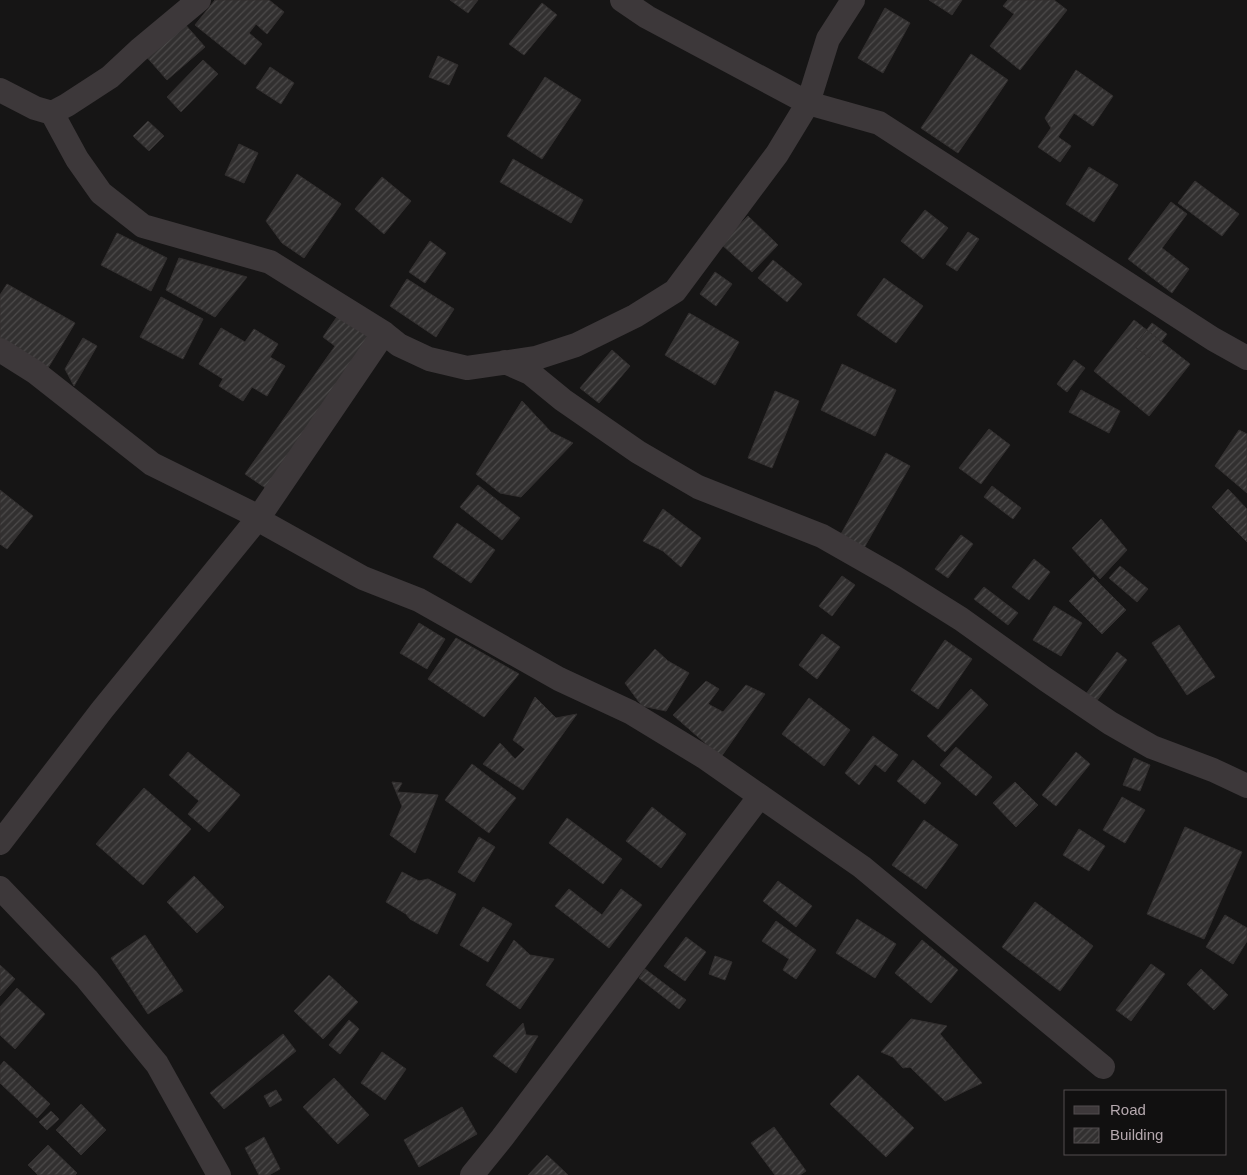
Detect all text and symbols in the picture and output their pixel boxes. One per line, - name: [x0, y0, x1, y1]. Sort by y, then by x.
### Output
- legend: [1064, 1090, 1227, 1155]
- text: Road: [1110, 1101, 1146, 1118]
- text: Building: [1110, 1126, 1163, 1143]

